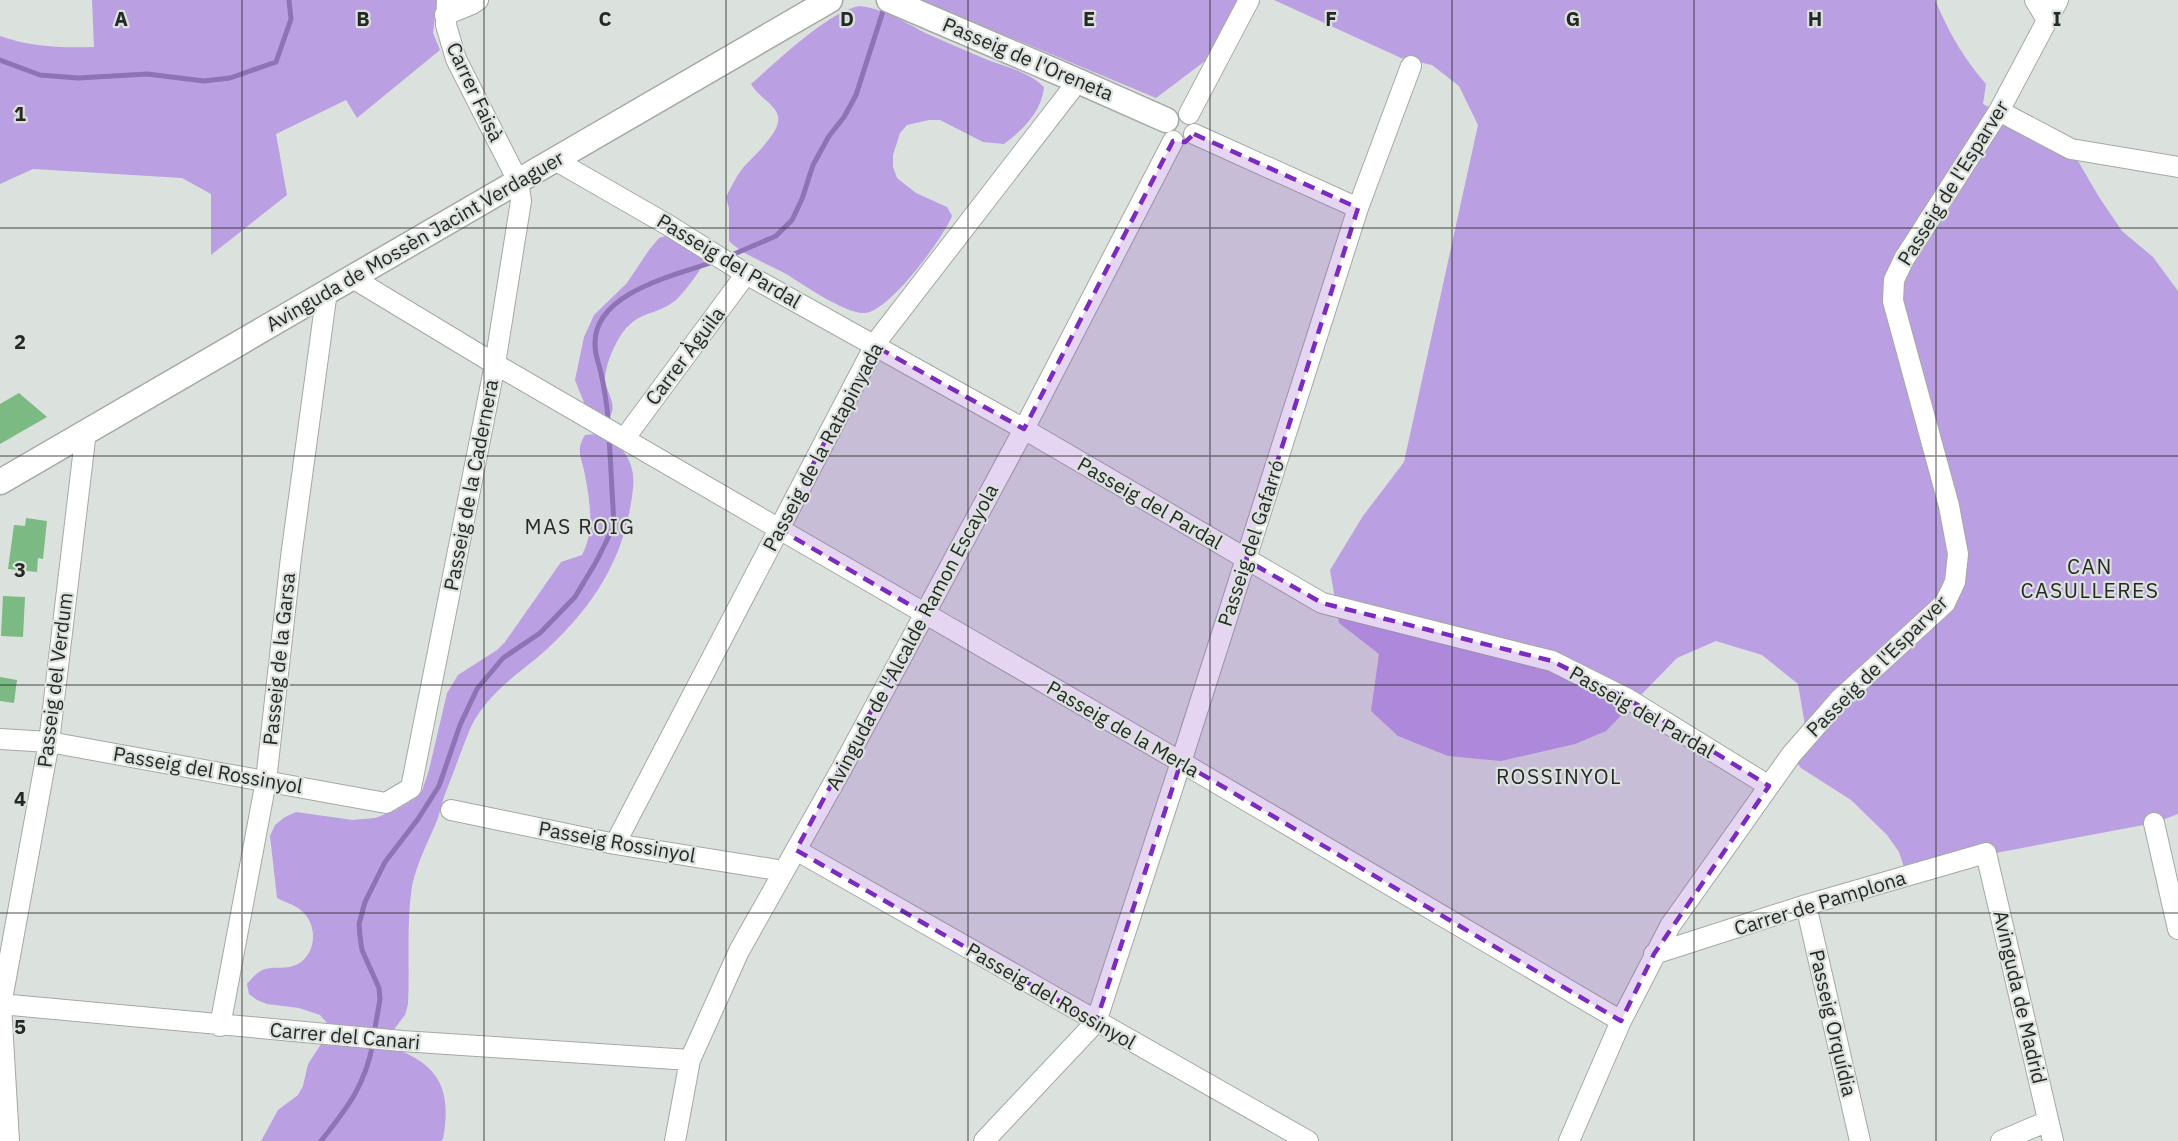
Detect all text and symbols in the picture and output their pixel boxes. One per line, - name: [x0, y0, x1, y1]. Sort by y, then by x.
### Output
- text: A: [114, 5, 128, 32]
- text: B: [356, 5, 370, 32]
- text: C: [598, 5, 612, 32]
- text: D: [840, 5, 854, 32]
- text: E: [1083, 5, 1095, 32]
- text: F: [1325, 5, 1337, 32]
- text: G: [1566, 5, 1580, 32]
- text: H: [1808, 5, 1822, 32]
- text: I: [2053, 5, 2061, 32]
- street label: Passeig de l'Oreneta: [939, 10, 1118, 107]
- street label: Carrer Faisà: [441, 38, 510, 146]
- street label: Passeig de l'Esparver: [1891, 95, 2014, 270]
- text: 1: [14, 100, 26, 127]
- street label: Avinguda de Mossèn Jacint Verdaguer: [261, 144, 569, 337]
- street label: Passeig del Pardal: [652, 207, 806, 314]
- street label: Carrer Àguila: [639, 301, 731, 410]
- text: 2: [14, 328, 26, 355]
- street label: Passeig de la Ratapinyada: [756, 337, 889, 556]
- street label: Passeig de la Cadernera: [437, 377, 504, 593]
- street label: Passeig del Pardal: [1073, 450, 1228, 555]
- street label: Passeig del Gafarró: [1211, 456, 1290, 630]
- street label: Avinguda de l'Alcalde Ramon Escayola: [819, 479, 1004, 795]
- district label: MAS ROIG: [525, 512, 635, 540]
- district label: CAN CASULLERES: [2020, 552, 2160, 604]
- text: 3: [14, 556, 26, 583]
- street label: Passeig de la Garsa: [256, 571, 301, 747]
- street label: Passeig de l'Esparver: [1800, 589, 1953, 742]
- street label: Passeig del Verdum: [30, 591, 79, 769]
- street label: Passeig del Pardal: [1565, 659, 1720, 764]
- street label: Passeig de la Merla: [1042, 674, 1205, 783]
- street label: Passeig del Rossinyol: [111, 740, 305, 799]
- district label: ROSSINYOL: [1496, 762, 1622, 790]
- text: 4: [14, 785, 26, 812]
- street label: Passeig Rossinyol: [536, 814, 698, 869]
- street label: Carrer de Pamplona: [1731, 863, 1909, 942]
- street label: Avinguda de Madrid: [1987, 908, 2054, 1086]
- street label: Passeig del Rossinyol: [961, 936, 1141, 1055]
- street label: Passeig Orquídia: [1803, 947, 1864, 1099]
- text: 5: [14, 1013, 26, 1040]
- street label: Carrer del Canari: [269, 1015, 421, 1056]

